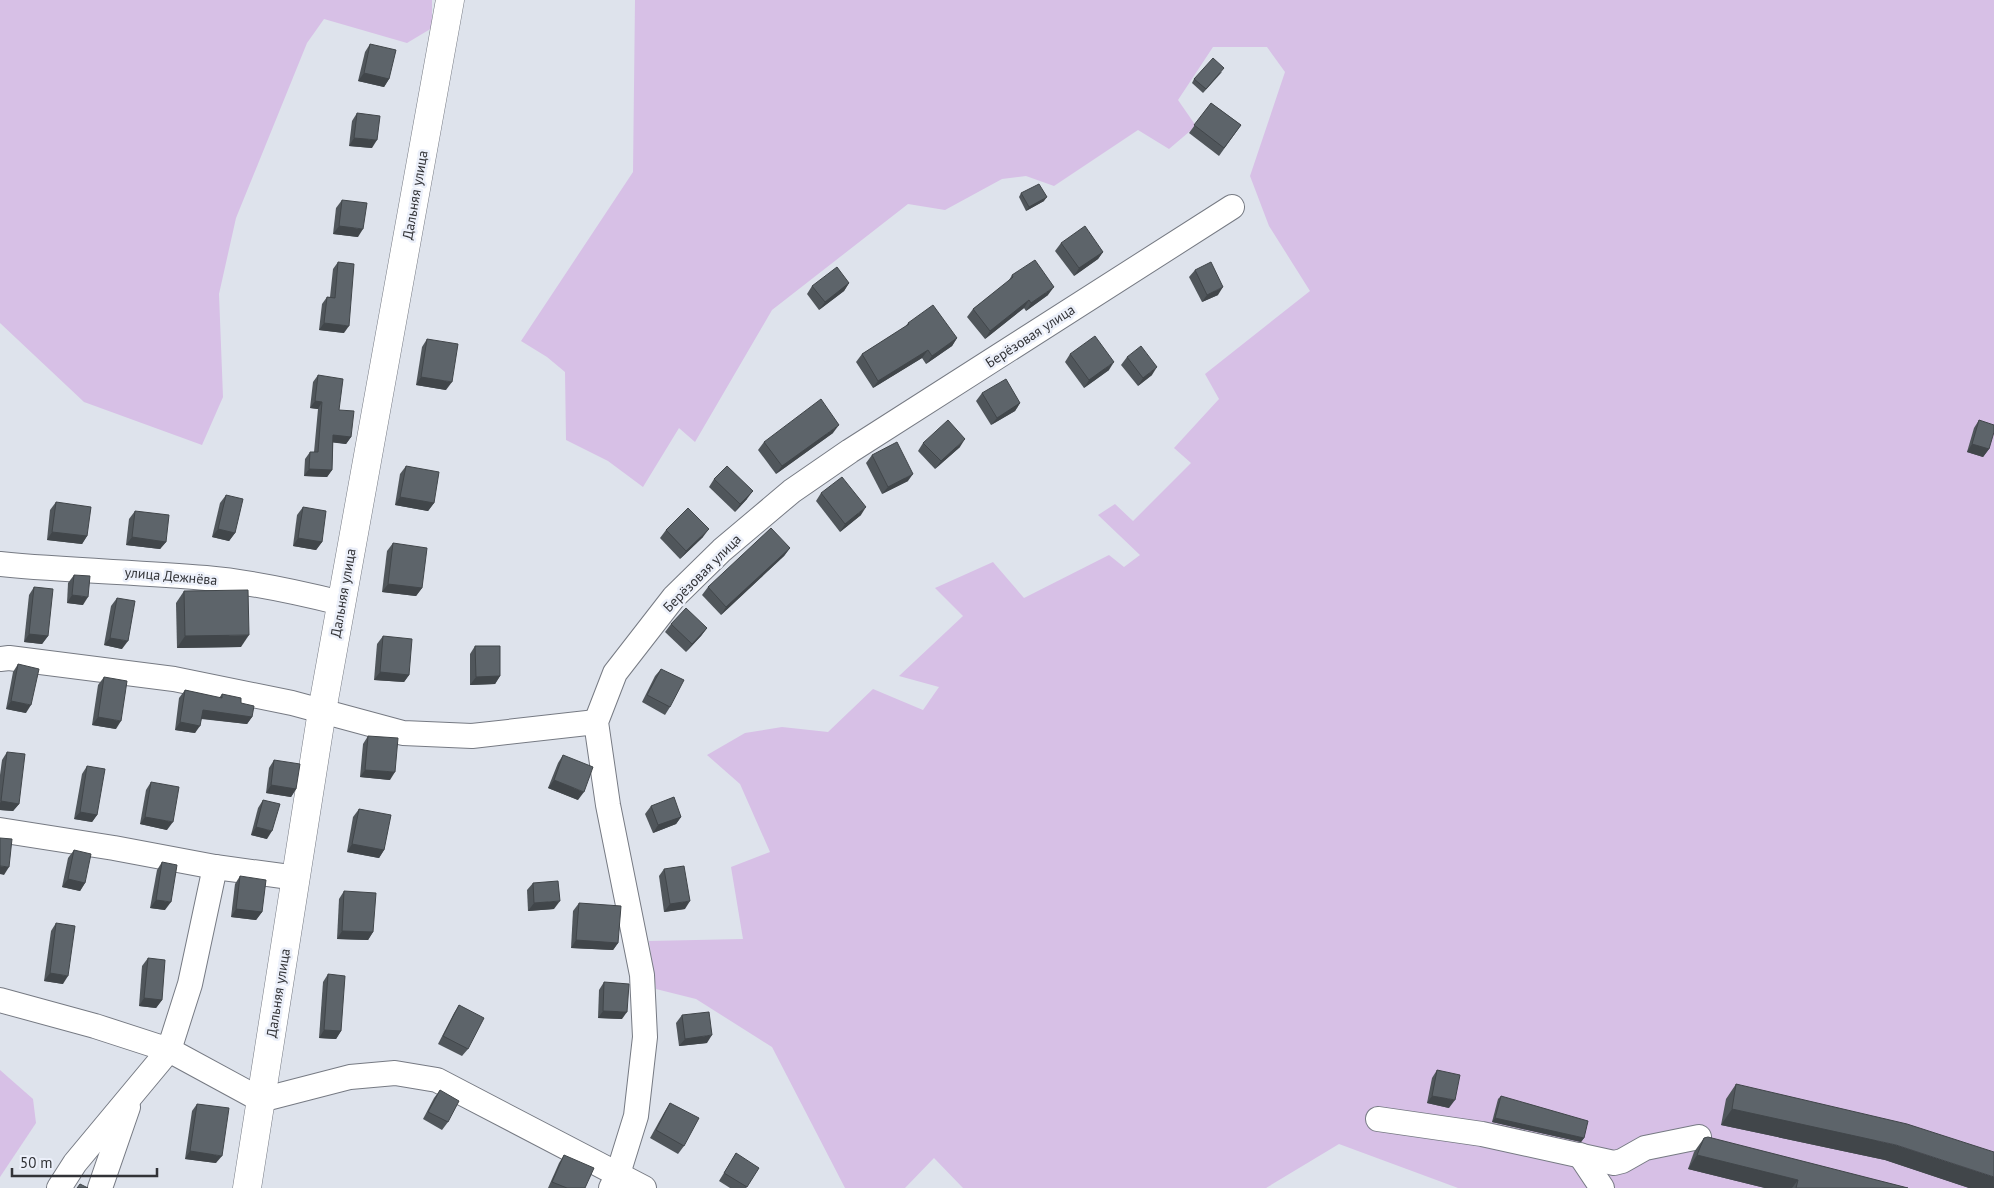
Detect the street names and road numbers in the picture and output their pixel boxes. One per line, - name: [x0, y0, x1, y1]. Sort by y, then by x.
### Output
- street label: Дальняя улица: [398, 149, 432, 241]
- street label: Берёзовая улица: [982, 300, 1078, 372]
- street label: Берёзовая улица: [659, 530, 745, 616]
- street label: Дальняя улица: [326, 547, 360, 639]
- street label: улица Дежнёва: [124, 563, 218, 589]
- street label: Дальняя улица: [262, 947, 294, 1039]

